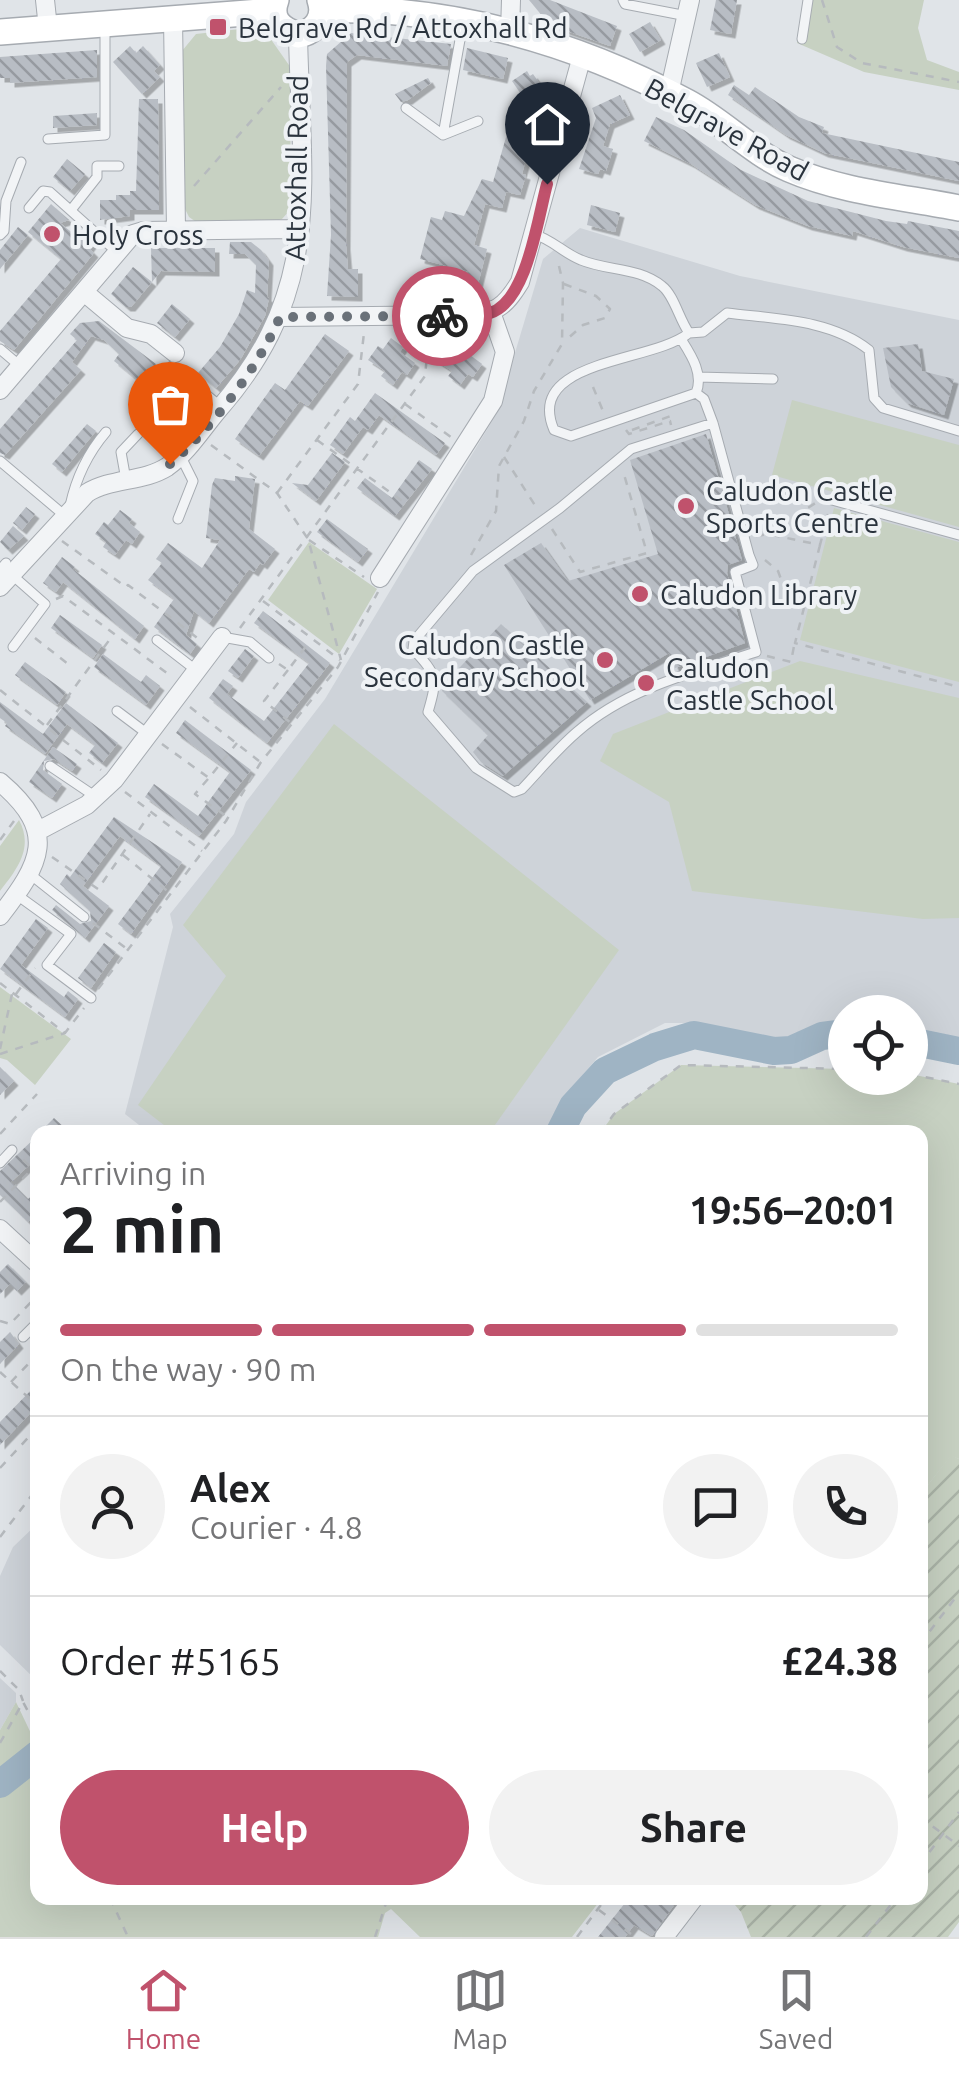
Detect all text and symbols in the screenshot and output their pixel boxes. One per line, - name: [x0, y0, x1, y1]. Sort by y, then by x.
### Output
- place label: Belgrave Rd / Attoxhall Rd: [238, 12, 568, 43]
- marker: Belgrave Rd / Attoxhall Rd: [207, 16, 229, 38]
- street label: Belgrave Road: [640, 71, 814, 187]
- street label: Attoxhall Road: [279, 75, 313, 261]
- pin: [505, 82, 590, 185]
- icon: home: [520, 97, 575, 152]
- place label: Holy Cross: [72, 219, 204, 250]
- marker: Holy Cross: [41, 223, 63, 245]
- courier: [392, 266, 492, 366]
- icon: bike: [415, 289, 470, 344]
- pin: [128, 362, 213, 465]
- icon: bag: [143, 377, 198, 432]
- place label: Caludon Castle Sports Centre: [706, 475, 894, 538]
- marker: Caludon Castle Sports Centre: [675, 495, 697, 517]
- place label: Caludon Library: [660, 579, 857, 610]
- marker: Caludon Library: [629, 583, 651, 605]
- place label: Caludon Castle Secondary School: [364, 629, 585, 692]
- marker: Caludon Castle Secondary School: [594, 649, 616, 671]
- place label: Caludon Castle School: [666, 652, 834, 715]
- marker: Caludon Castle School: [635, 672, 657, 694]
- map controls: [828, 995, 928, 1095]
- button: locate: [828, 995, 928, 1095]
- text: Arriving in: [60, 1155, 206, 1191]
- text: 19:56–20:01: [689, 1189, 898, 1231]
- text: 2 min: [60, 1192, 224, 1265]
- text: On the way · 90 m: [60, 1351, 316, 1387]
- button: person: [60, 1454, 165, 1559]
- button: chat: [663, 1454, 768, 1559]
- button: phone: [793, 1454, 898, 1559]
- text: Alex: [190, 1467, 271, 1509]
- text: Courier · 4.8: [190, 1509, 363, 1545]
- text: Order #5165: [60, 1640, 281, 1682]
- text: £24.38: [781, 1640, 898, 1682]
- button: Help: [60, 1770, 469, 1885]
- button: Share: [489, 1770, 898, 1885]
- tab: Home: [126, 1963, 201, 2054]
- tab: Map: [452, 1963, 508, 2054]
- tab: Saved: [759, 1963, 833, 2054]

